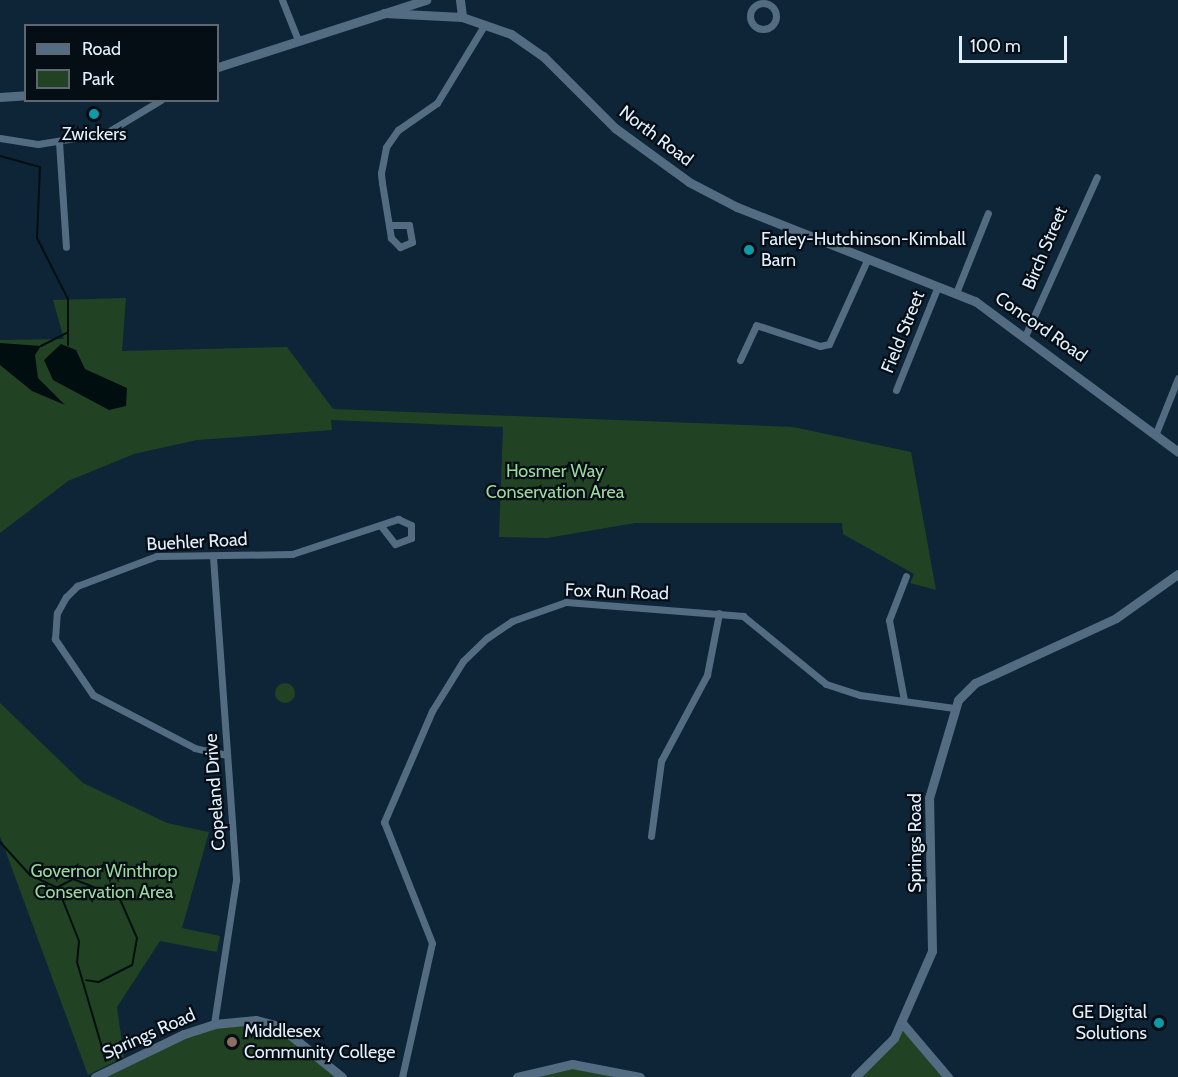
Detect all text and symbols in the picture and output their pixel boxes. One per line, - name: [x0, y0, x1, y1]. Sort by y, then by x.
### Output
- legend: [24, 24, 219, 102]
- scale bar: [962, 24, 1070, 62]
- text: 100 m: [970, 35, 1021, 57]
- text: Road: [82, 38, 121, 60]
- text: Park: [82, 68, 114, 90]
- street label: North Road: [615, 101, 697, 171]
- marker: Zwickers: [87, 107, 101, 121]
- place label: Zwickers: [62, 123, 126, 145]
- street label: Birch Street: [1018, 203, 1072, 293]
- place label: Farley-Hutchinson-Kimball Barn: [761, 229, 966, 272]
- marker: Farley-Hutchinson-Kimball Barn: [742, 243, 756, 257]
- street label: Concord Road: [991, 287, 1091, 367]
- street label: Field Street: [877, 288, 929, 376]
- park label: Hosmer Way Conservation Area: [486, 461, 624, 504]
- street label: Buehler Road: [146, 529, 248, 555]
- street label: Fox Run Road: [565, 579, 669, 605]
- street label: Copeland Drive: [200, 733, 230, 851]
- street label: Springs Road: [904, 793, 926, 893]
- park label: Governor Winthrop Conservation Area: [31, 861, 177, 904]
- place label: GE Digital Solutions: [1072, 1002, 1147, 1044]
- street label: Springs Road: [99, 1004, 199, 1064]
- marker: GE Digital Solutions: [1152, 1016, 1166, 1030]
- place label: Middlesex Community College: [244, 1021, 395, 1064]
- marker: Middlesex Community College: [225, 1035, 239, 1049]

